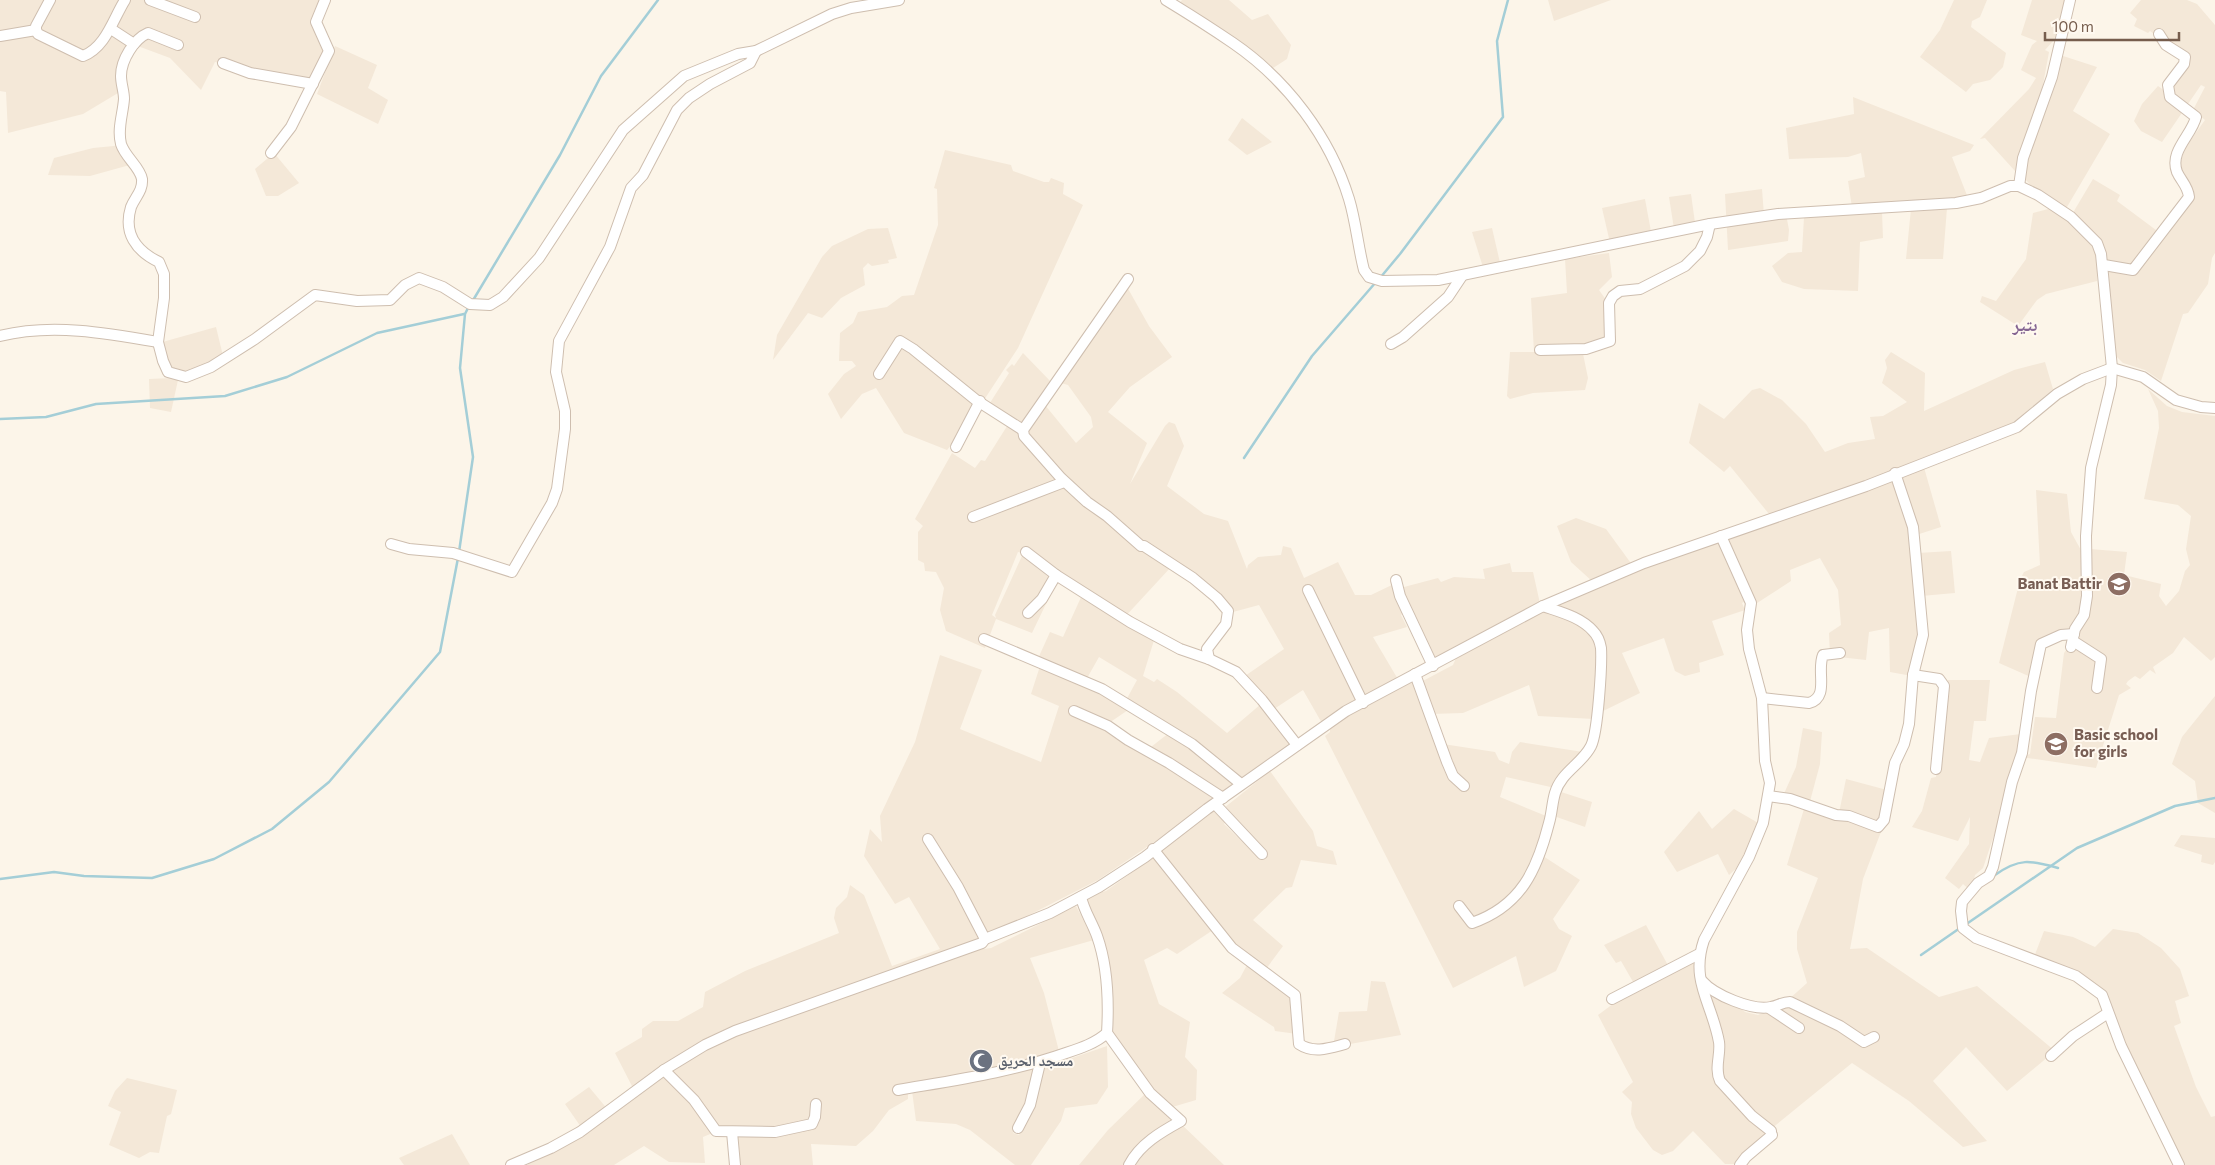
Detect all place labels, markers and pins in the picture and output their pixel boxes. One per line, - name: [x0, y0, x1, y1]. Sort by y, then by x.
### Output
- school or university icon: Banat Battir: [2106, 571, 2132, 597]
- place label: Banat Battir: [2018, 574, 2102, 592]
- place label: Basic school for girls: [2074, 725, 2158, 760]
- school or university icon: Basic school for girls: [2043, 731, 2069, 757]
- mosque icon: مسجد الحريق: [968, 1048, 994, 1074]
- place label: مسجد الحريق: [998, 1051, 1073, 1070]

